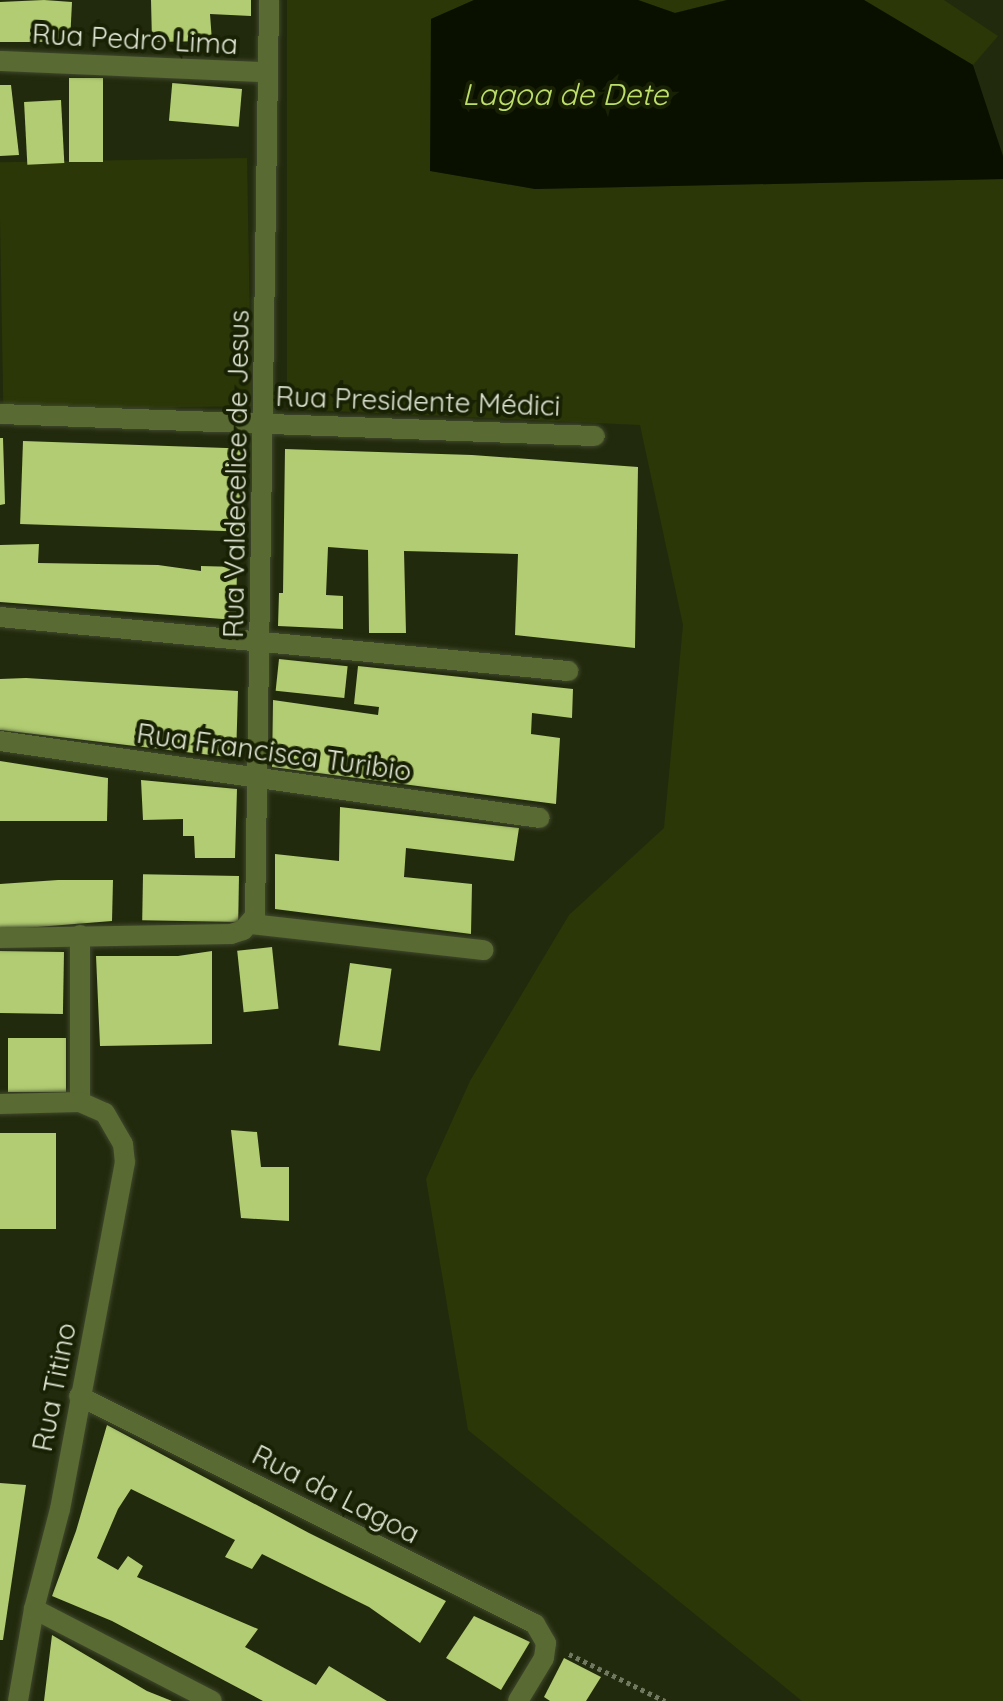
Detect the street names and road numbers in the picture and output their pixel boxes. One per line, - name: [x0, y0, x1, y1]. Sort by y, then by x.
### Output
- street label: Rua Pedro Lima: [31, 17, 239, 61]
- street label: Rua Valdecelice de Jesus: [216, 310, 256, 638]
- street label: Rua Presidente Médici: [275, 379, 561, 423]
- street label: Rua Francisca Turibio: [134, 716, 414, 788]
- street label: Rua Titino: [25, 1320, 83, 1454]
- street label: Rua da Lagoa: [247, 1437, 425, 1551]

